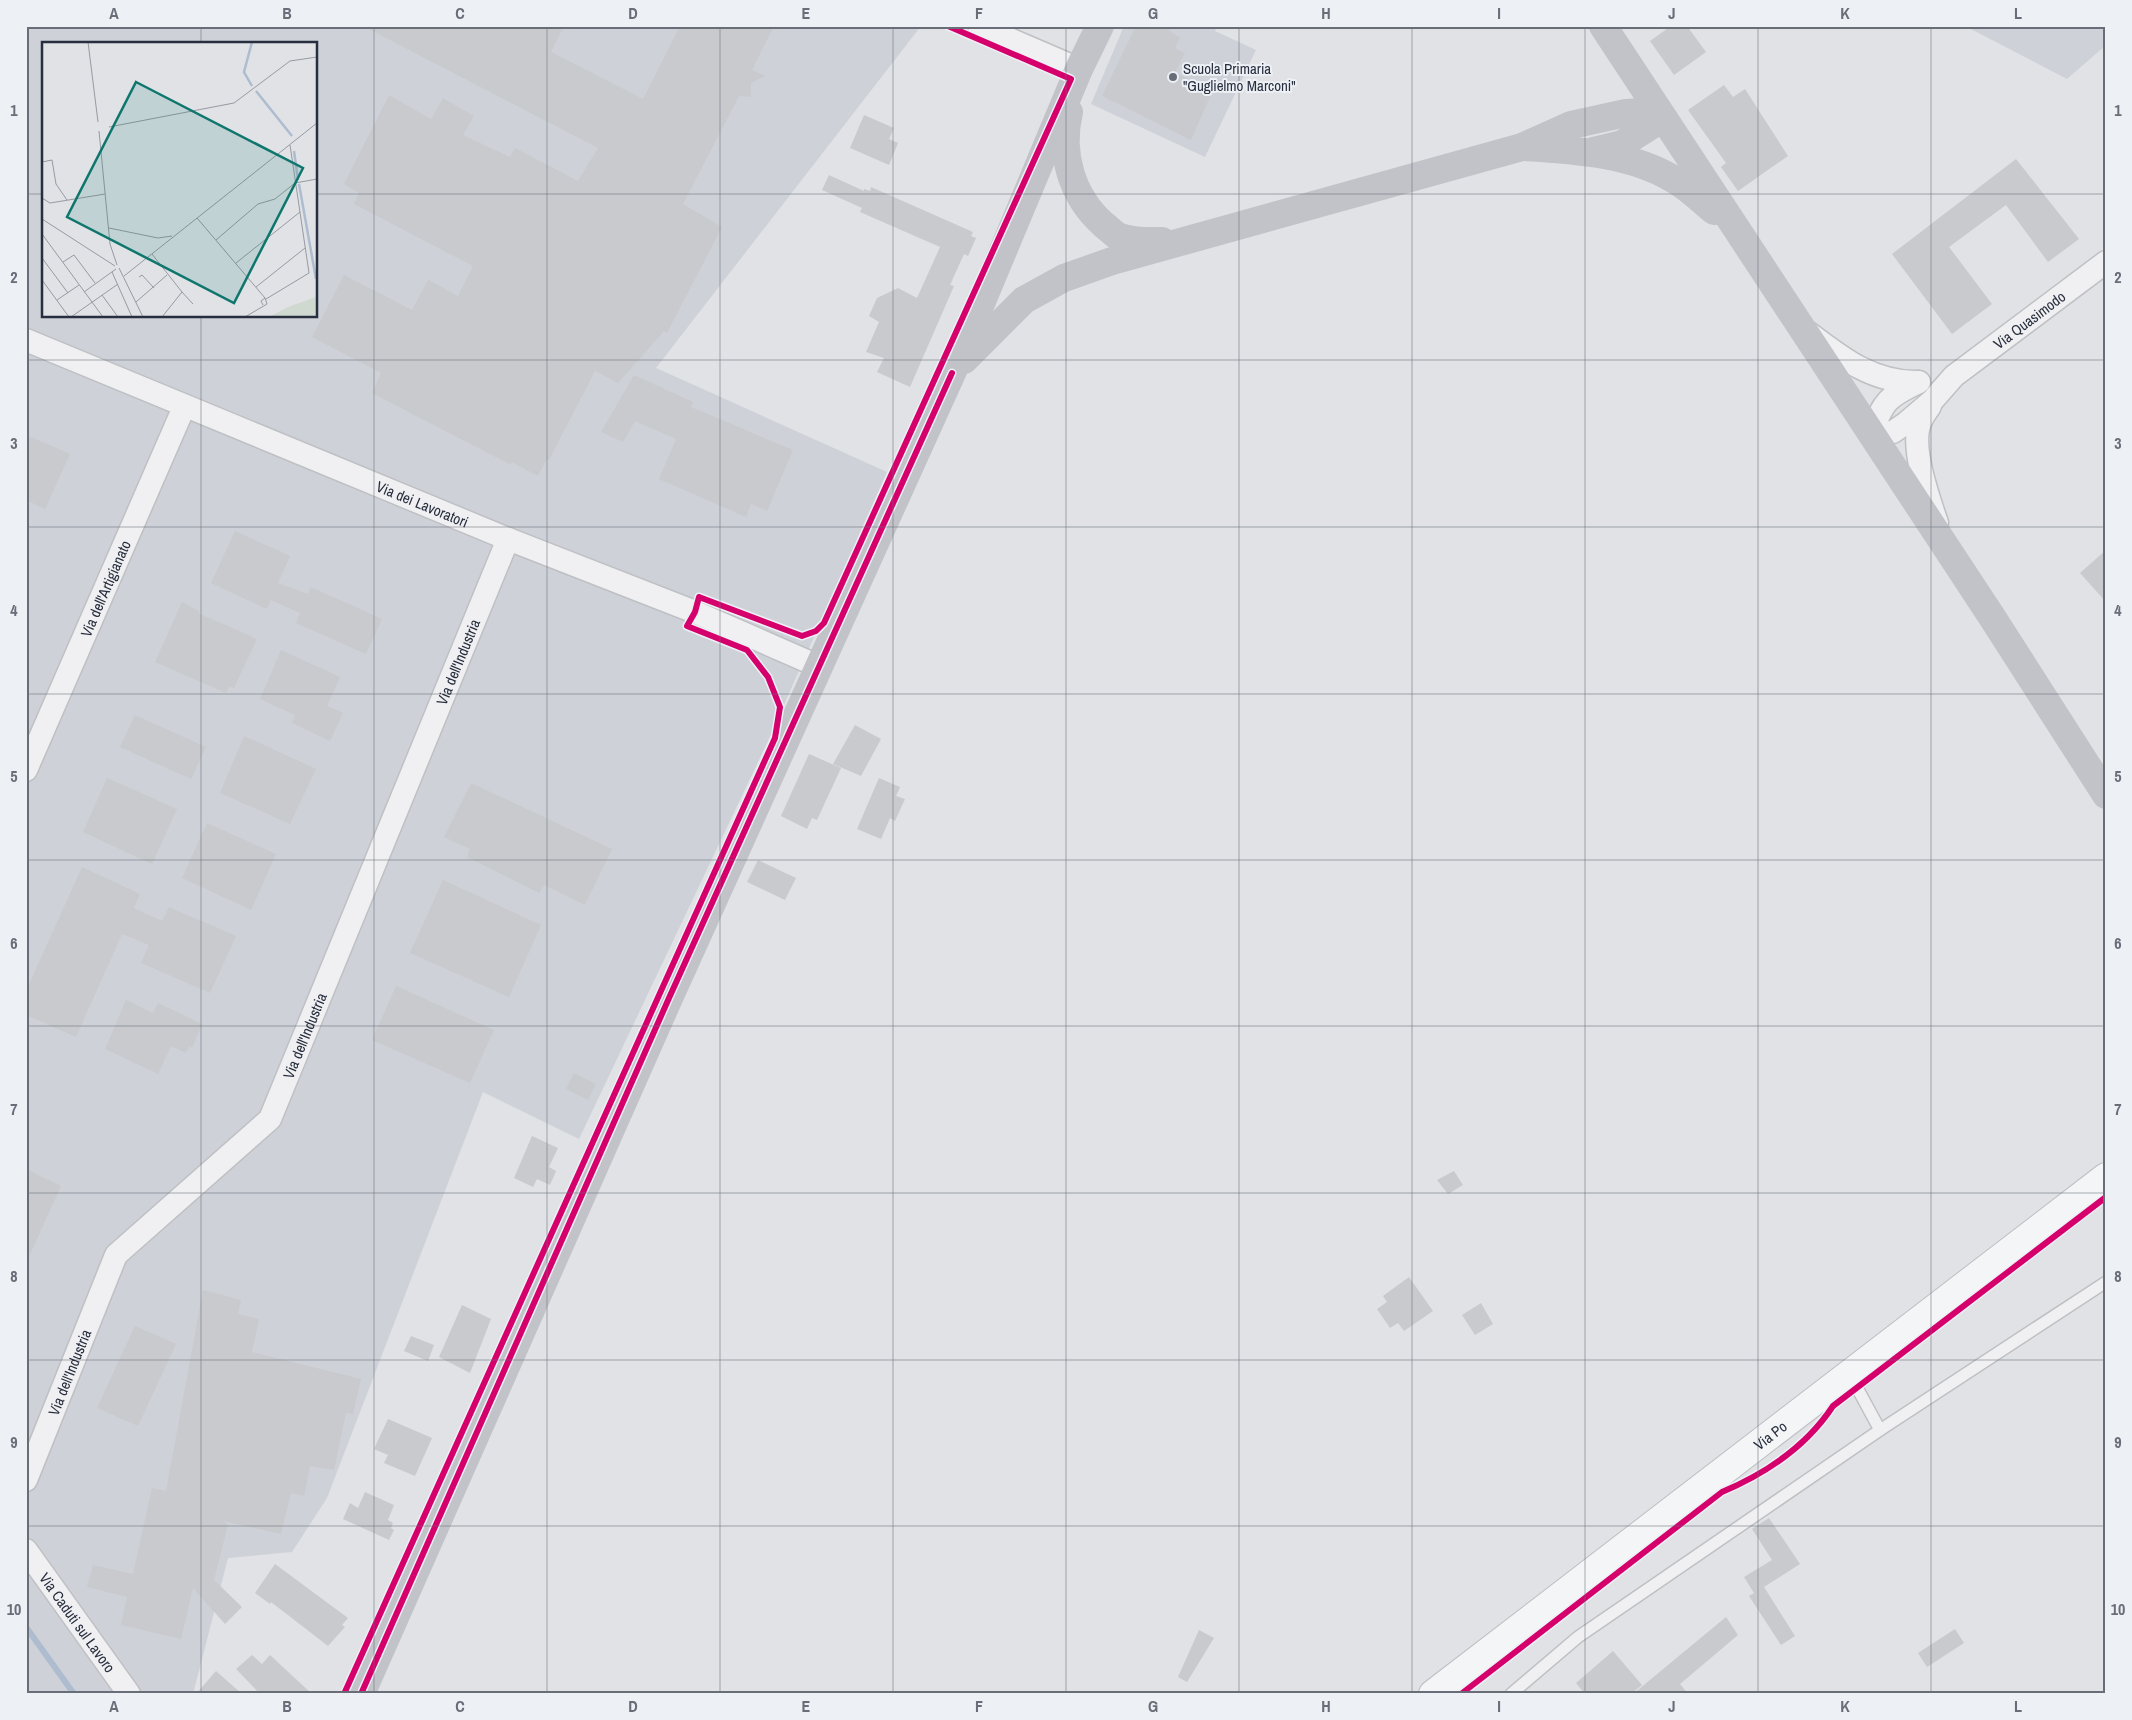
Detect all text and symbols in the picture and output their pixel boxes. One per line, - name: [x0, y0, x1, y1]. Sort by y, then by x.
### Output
- text: A: [109, 2, 119, 24]
- text: B: [282, 2, 292, 24]
- text: C: [455, 2, 465, 24]
- text: D: [628, 2, 638, 24]
- text: E: [802, 2, 811, 24]
- text: F: [975, 2, 983, 24]
- text: G: [1148, 2, 1158, 24]
- text: H: [1321, 2, 1331, 24]
- text: I: [1497, 2, 1501, 24]
- text: J: [1668, 2, 1676, 24]
- text: K: [1840, 2, 1850, 24]
- text: L: [2014, 2, 2022, 24]
- inset map: [42, 42, 318, 318]
- place label: Scuola Primaria "Guglielmo Marconi": [1183, 58, 1296, 96]
- marker: Scuola Primaria "Guglielmo Marconi": [1167, 71, 1179, 83]
- text: 1: [10, 99, 18, 121]
- text: 1: [2114, 99, 2122, 121]
- text: 2: [10, 266, 18, 288]
- text: 2: [2114, 266, 2122, 288]
- street label: Via Quasimodo: [1989, 286, 2070, 354]
- text: 3: [10, 432, 18, 454]
- text: 3: [2114, 432, 2122, 454]
- street label: Via dei Lavoratori: [373, 475, 472, 532]
- street label: Via dell'Artigianato: [75, 537, 135, 640]
- text: 4: [10, 599, 18, 621]
- text: 4: [2114, 599, 2122, 621]
- street label: Via dell'Industria: [431, 616, 485, 708]
- text: 5: [10, 765, 18, 787]
- text: 5: [2114, 765, 2122, 787]
- text: 6: [10, 932, 18, 954]
- text: 6: [2114, 932, 2122, 954]
- street label: Via dell'Industria: [277, 989, 331, 1082]
- text: 7: [10, 1098, 18, 1120]
- text: 7: [2114, 1098, 2122, 1120]
- text: 8: [10, 1265, 18, 1287]
- text: 8: [2114, 1265, 2122, 1287]
- street label: Via dell'Industria: [42, 1326, 96, 1418]
- street label: Via Po: [1749, 1415, 1791, 1455]
- text: 9: [10, 1431, 18, 1453]
- text: 9: [2114, 1431, 2122, 1453]
- street label: Via Caduti sul Lavoro: [35, 1568, 121, 1677]
- text: 10: [7, 1598, 21, 1620]
- text: 10: [2111, 1598, 2125, 1620]
- text: A: [109, 1695, 119, 1717]
- text: B: [282, 1695, 292, 1717]
- text: C: [455, 1695, 465, 1717]
- text: D: [628, 1695, 638, 1717]
- text: E: [802, 1695, 811, 1717]
- text: F: [975, 1695, 983, 1717]
- text: G: [1148, 1695, 1158, 1717]
- text: H: [1321, 1695, 1331, 1717]
- text: I: [1497, 1695, 1501, 1717]
- text: J: [1668, 1695, 1676, 1717]
- text: K: [1840, 1695, 1850, 1717]
- text: L: [2014, 1695, 2022, 1717]

